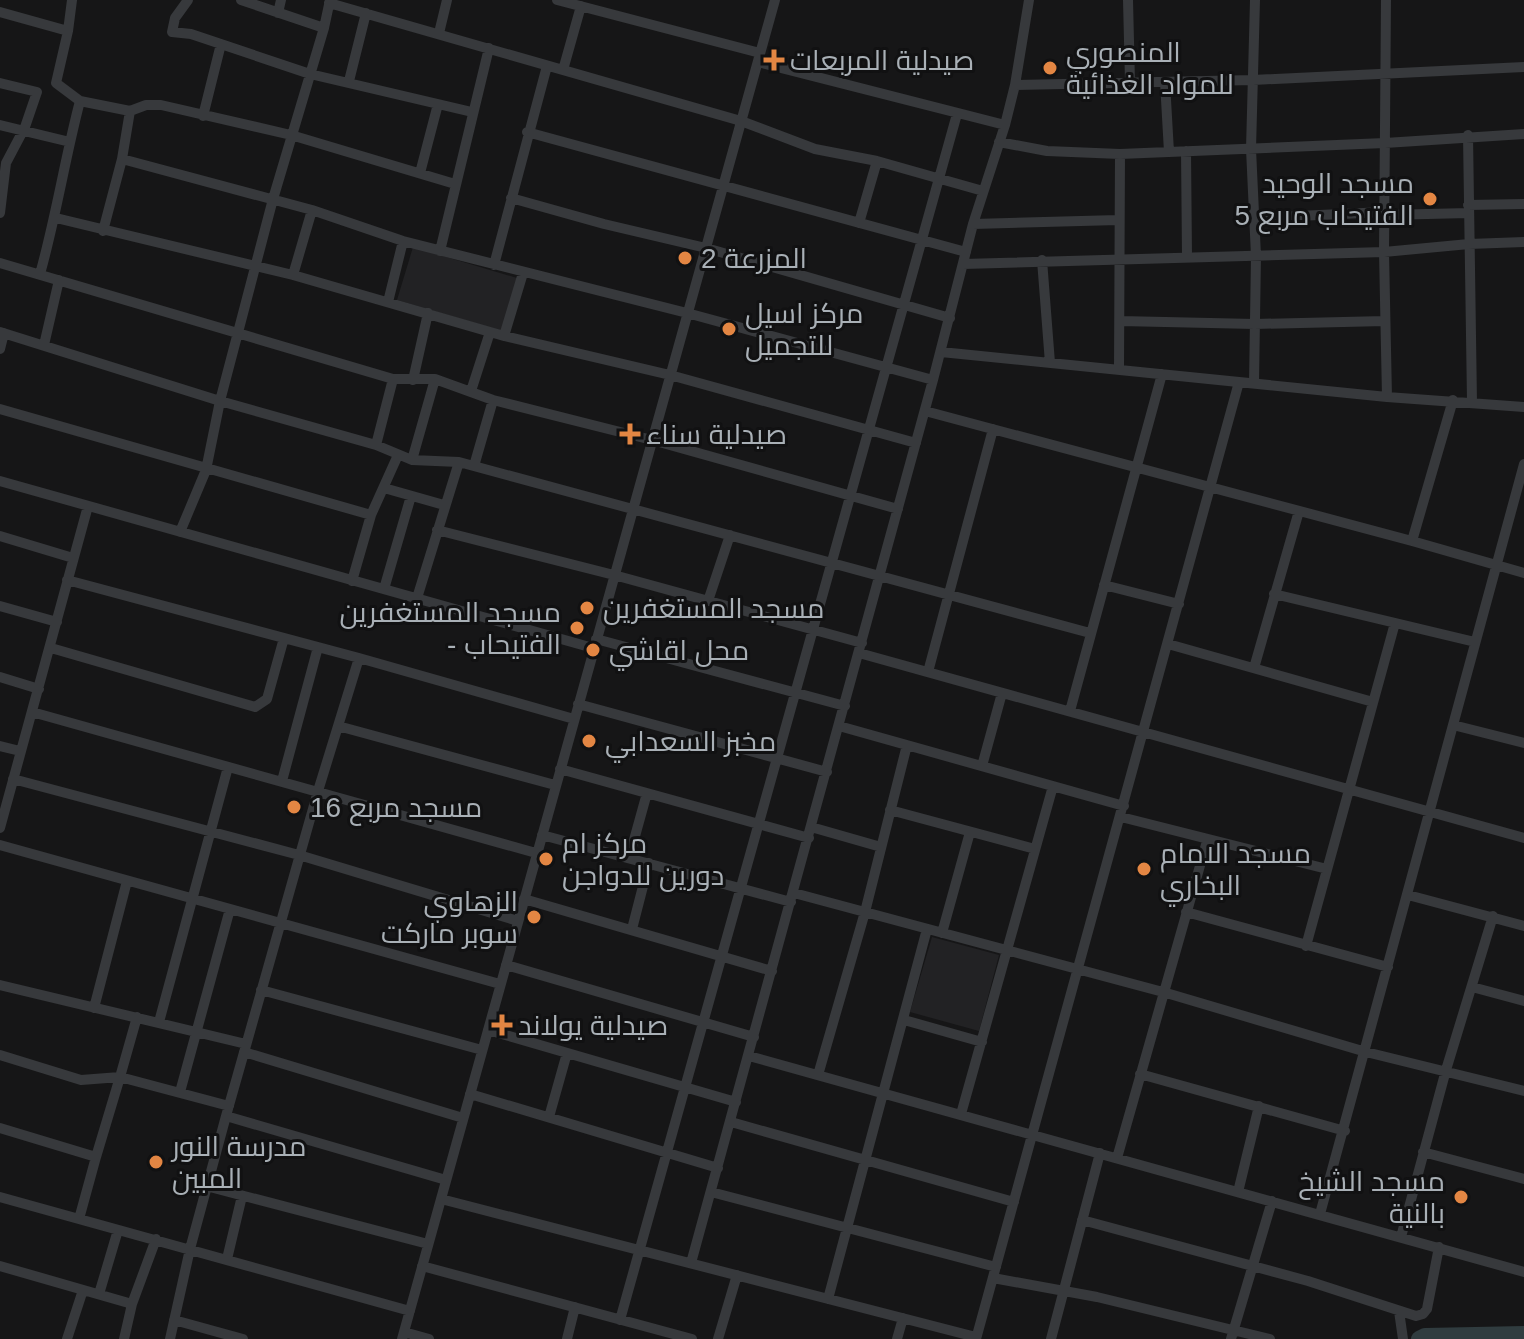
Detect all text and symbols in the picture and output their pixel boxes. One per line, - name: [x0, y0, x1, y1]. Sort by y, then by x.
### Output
- place label: المنصوري للمواد الغذائية: [1066, 37, 1234, 100]
- place label: صيدلية المربعات: [790, 45, 974, 76]
- marker: صيدلية المربعات: [765, 51, 783, 69]
- marker: المنصوري للمواد الغذائية: [1041, 59, 1059, 77]
- place label: مسجد الوحيد الفتيحاب مربع 5: [1234, 168, 1414, 234]
- marker: مسجد الوحيد الفتيحاب مربع 5: [1421, 190, 1439, 208]
- place label: المزرعة 2: [701, 243, 807, 274]
- marker: المزرعة 2: [676, 249, 694, 267]
- place label: مركز اسيل للتجميل: [745, 298, 864, 362]
- marker: مركز اسيل للتجميل: [720, 320, 738, 338]
- place label: صيدلية سناء: [646, 419, 787, 450]
- marker: صيدلية سناء: [621, 425, 639, 443]
- place label: مسجد المستغفرين: [603, 593, 825, 625]
- place label: مسجد المستغفرين - الفتيحاب: [339, 597, 561, 660]
- marker: مسجد المستغفرين: [578, 599, 596, 617]
- marker: مسجد المستغفرين - الفتيحاب: [568, 619, 586, 637]
- place label: محل اقاشي: [609, 635, 749, 671]
- marker: محل اقاشي: [584, 641, 602, 659]
- place label: مخبز السعدابي: [605, 726, 776, 763]
- marker: مخبز السعدابي: [580, 732, 598, 750]
- place label: مسجد مربع 16: [310, 792, 482, 826]
- marker: مسجد مربع 16: [285, 798, 303, 816]
- place label: مركز ام دورين للدواجن: [562, 828, 724, 892]
- place label: مسجد الامام البخاري: [1160, 838, 1311, 907]
- marker: مركز ام دورين للدواجن: [537, 850, 555, 868]
- marker: مسجد الامام البخاري: [1135, 860, 1153, 878]
- place label: الزهاوي سوبر ماركت: [381, 886, 518, 949]
- marker: الزهاوي سوبر ماركت: [525, 908, 543, 926]
- place label: صيدلية يولاند: [518, 1010, 668, 1041]
- marker: صيدلية يولاند: [493, 1016, 511, 1034]
- place label: مدرسة النور المبين: [170, 1131, 306, 1195]
- marker: مدرسة النور المبين: [147, 1153, 165, 1171]
- place label: مسجد الشيخ بالنية: [1298, 1166, 1445, 1229]
- marker: مسجد الشيخ بالنية: [1452, 1188, 1470, 1206]

